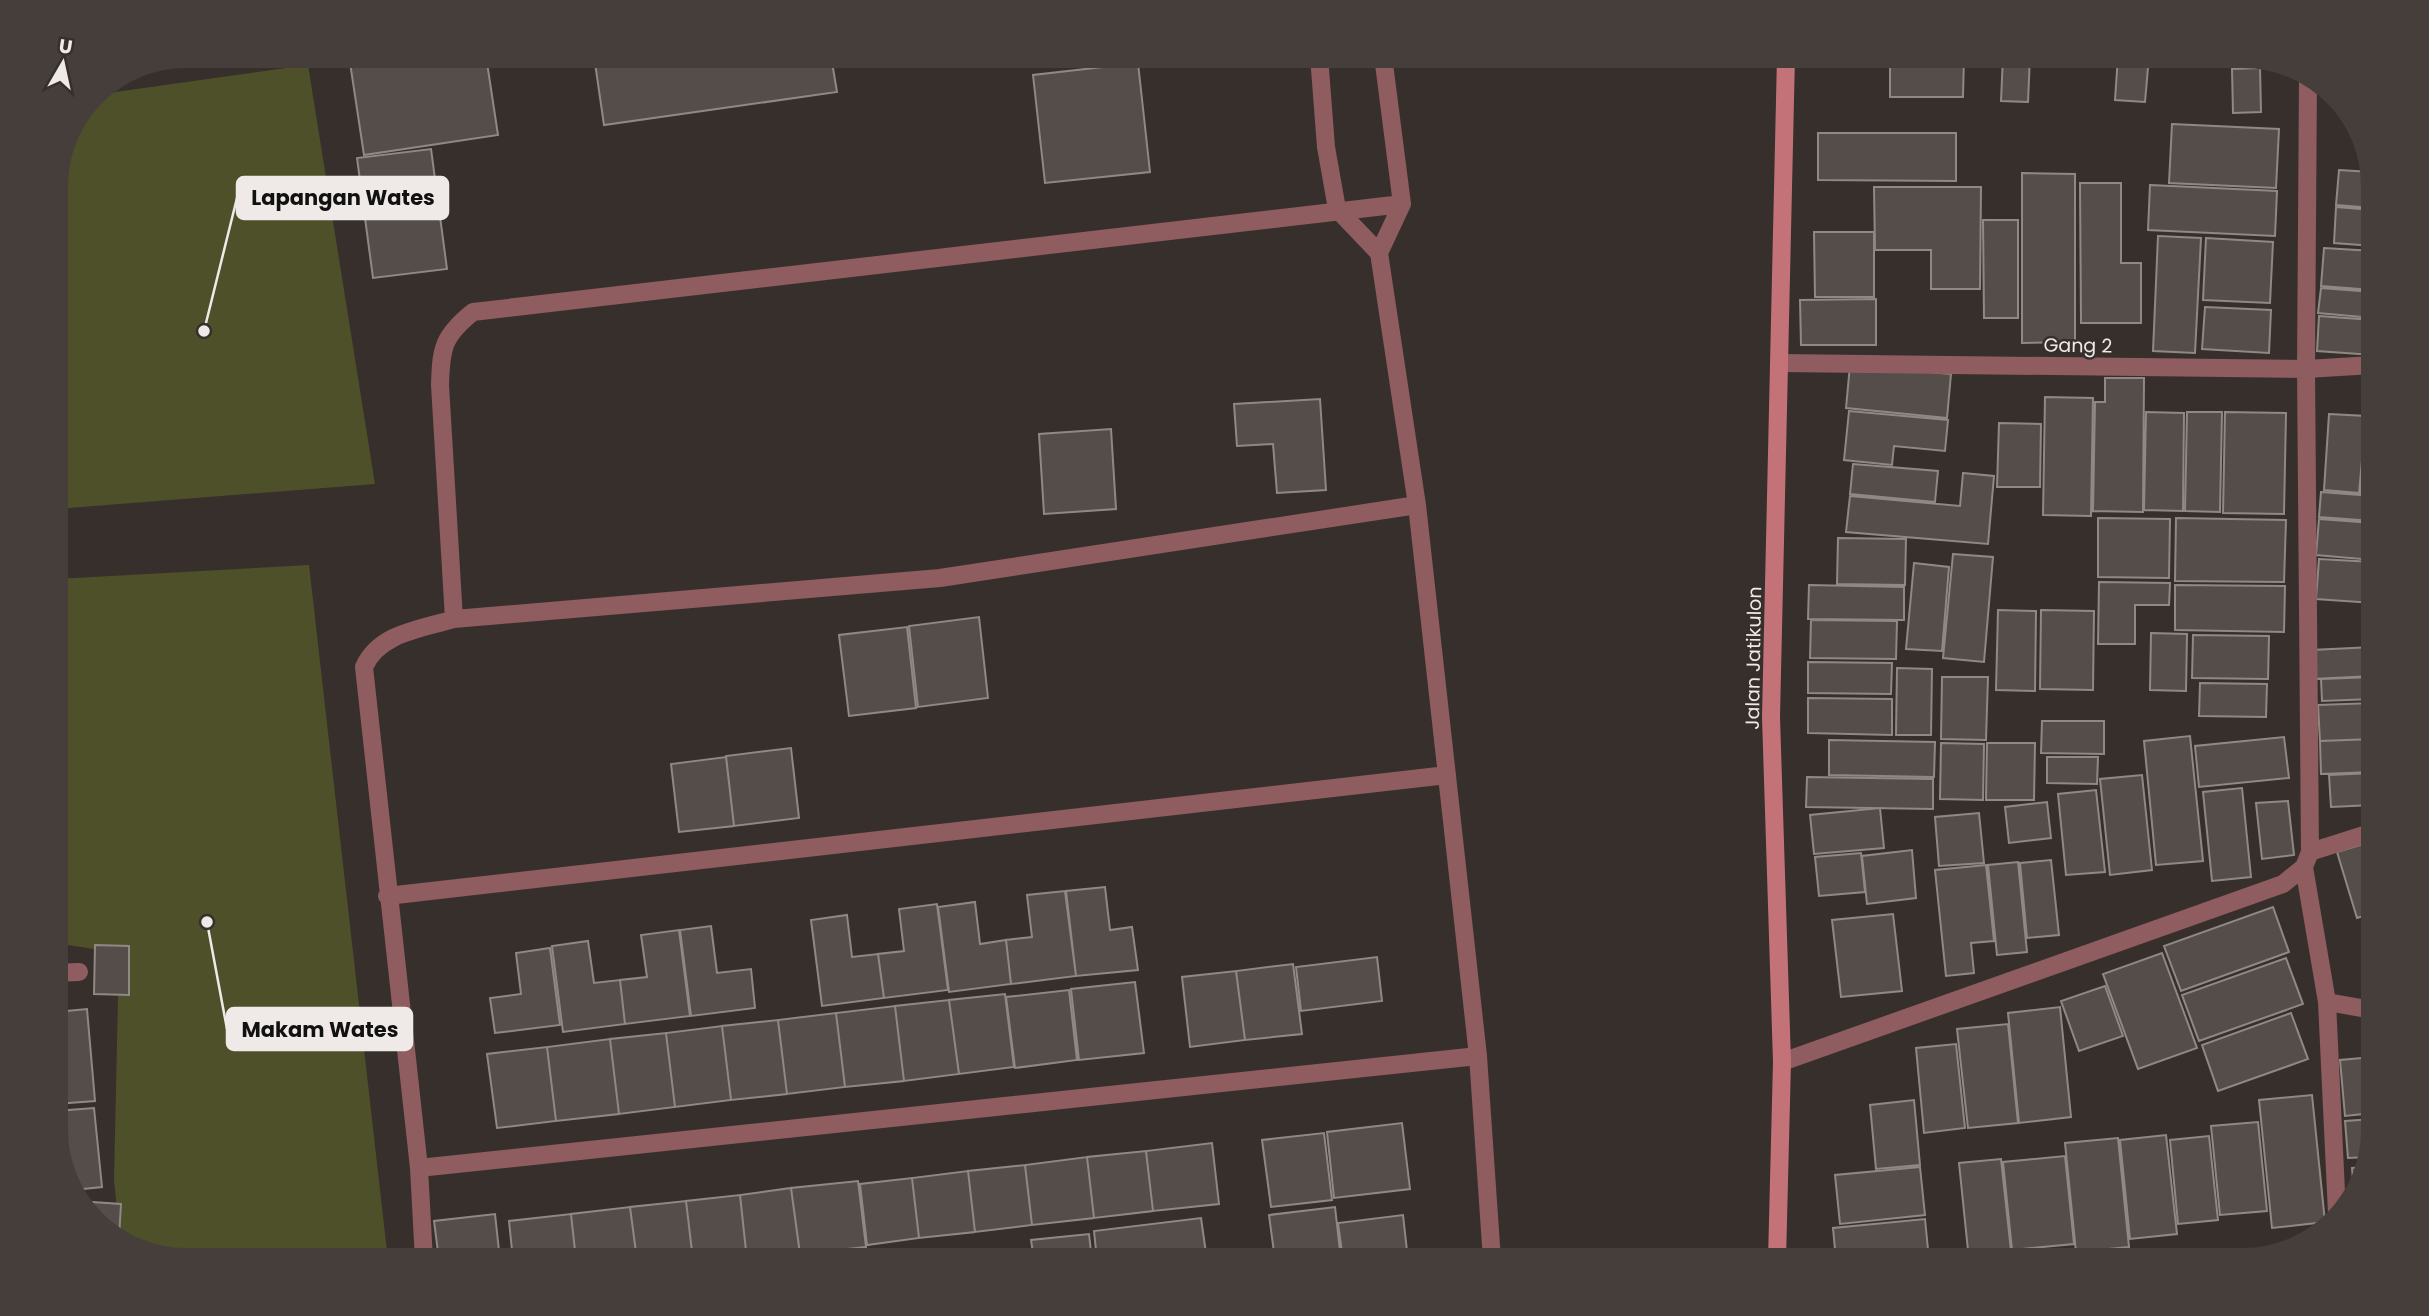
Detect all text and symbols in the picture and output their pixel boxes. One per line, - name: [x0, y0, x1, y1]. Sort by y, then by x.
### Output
- north arrow: [28, 28, 98, 98]
- text: U: [57, 32, 74, 61]
- callout: Lapangan Wates: [237, 177, 448, 219]
- text: Lapangan Wates: [251, 183, 435, 212]
- street label: Gang 2: [2043, 331, 2113, 360]
- street label: Jalan Jatikulon: [1739, 586, 1768, 730]
- callout: Makam Wates: [227, 1008, 412, 1050]
- text: Makam Wates: [242, 1015, 399, 1044]

